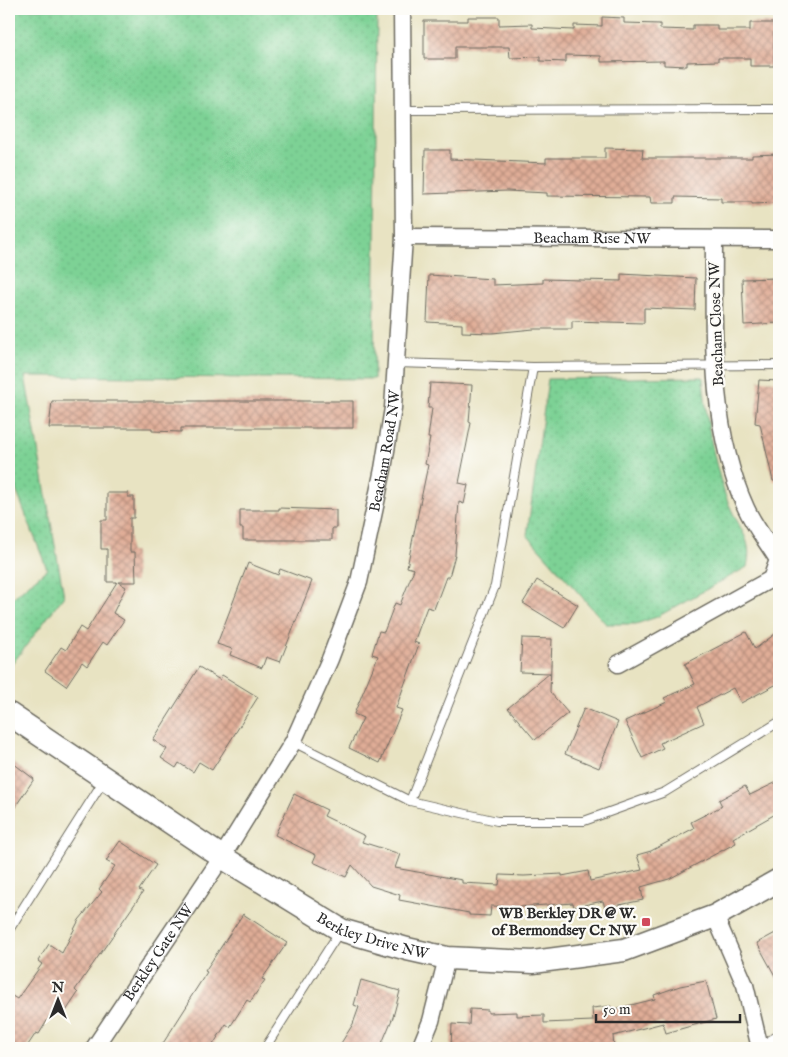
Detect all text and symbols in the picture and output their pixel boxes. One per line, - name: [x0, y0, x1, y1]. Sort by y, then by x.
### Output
- street label: Beacham Rise NW: [533, 229, 651, 248]
- street label: Beacham Close NW: [705, 261, 728, 387]
- street label: Beacham Road NW: [365, 389, 404, 514]
- street label: Berkley Gate NW: [119, 900, 198, 1005]
- place label: WB Berkley DR @ W. of Bermondsey Cr NW: [492, 904, 638, 940]
- street label: Berkley Drive NW: [313, 908, 431, 964]
- marker: WB Berkley DR @ W. of Bermondsey Cr NW: [640, 916, 652, 928]
- north arrow: [32, 974, 82, 1024]
- text: N: [51, 979, 64, 997]
- scale bar: [596, 992, 739, 1024]
- text: 50 m: [603, 1000, 631, 1019]

